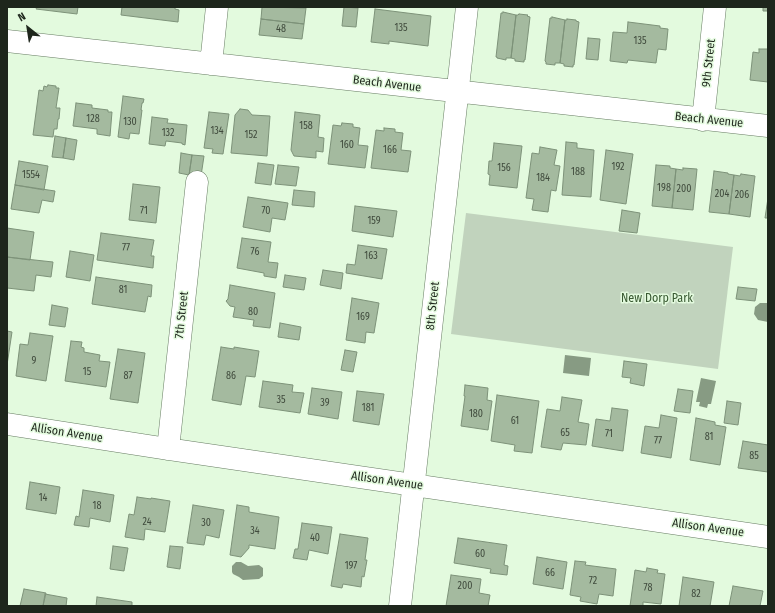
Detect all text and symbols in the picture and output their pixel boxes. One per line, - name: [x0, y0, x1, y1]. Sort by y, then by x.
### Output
- north arrow: [8, 8, 48, 48]
- text: N: [16, 10, 28, 24]
- house number: 135: [395, 22, 407, 34]
- house number: 48: [276, 23, 286, 35]
- house number: 135: [634, 35, 646, 47]
- street label: 9th Street: [699, 38, 719, 88]
- street label: Beach Avenue: [352, 73, 422, 95]
- street label: Beach Avenue: [674, 109, 744, 131]
- house number: 128: [86, 113, 100, 125]
- house number: 130: [123, 116, 137, 128]
- house number: 158: [299, 120, 313, 132]
- house number: 134: [210, 125, 224, 137]
- house number: 132: [162, 127, 174, 139]
- house number: 152: [245, 129, 257, 141]
- house number: 160: [340, 139, 354, 151]
- house number: 166: [383, 144, 397, 156]
- house number: 192: [612, 161, 624, 173]
- house number: 156: [497, 162, 511, 174]
- house number: 188: [571, 166, 585, 178]
- house number: 1554: [22, 169, 40, 181]
- house number: 184: [536, 172, 550, 184]
- house number: 198: [657, 182, 671, 194]
- house number: 200: [677, 183, 691, 195]
- house number: 204: [715, 188, 729, 200]
- house number: 206: [735, 189, 749, 201]
- house number: 71: [140, 205, 148, 217]
- house number: 70: [261, 205, 271, 217]
- house number: 159: [367, 215, 381, 227]
- house number: 77: [122, 242, 130, 254]
- house number: 76: [251, 246, 259, 258]
- house number: 163: [364, 250, 378, 262]
- street label: 8th Street: [423, 281, 443, 331]
- house number: 81: [119, 284, 127, 296]
- street label: 7th Street: [172, 291, 192, 339]
- park label: New Dorp Park: [621, 292, 693, 306]
- house number: 80: [248, 306, 258, 318]
- house number: 169: [356, 311, 370, 323]
- house number: 9: [32, 355, 36, 367]
- house number: 15: [83, 366, 91, 378]
- house number: 87: [124, 370, 132, 382]
- house number: 86: [226, 370, 236, 382]
- house number: 35: [276, 394, 286, 406]
- house number: 39: [320, 397, 330, 409]
- house number: 181: [362, 402, 374, 414]
- house number: 180: [469, 408, 483, 420]
- house number: 61: [511, 415, 519, 427]
- street label: Allison Avenue: [30, 420, 104, 446]
- house number: 65: [560, 427, 570, 439]
- house number: 71: [605, 428, 613, 440]
- house number: 81: [705, 431, 713, 443]
- house number: 77: [654, 435, 662, 447]
- house number: 85: [749, 450, 759, 462]
- street label: Allison Avenue: [350, 469, 424, 493]
- house number: 14: [39, 492, 47, 504]
- house number: 18: [93, 500, 101, 512]
- house number: 24: [142, 516, 152, 528]
- street label: Allison Avenue: [671, 516, 745, 540]
- house number: 30: [201, 517, 211, 529]
- house number: 34: [250, 525, 260, 537]
- house number: 40: [310, 532, 320, 544]
- house number: 60: [475, 548, 485, 560]
- house number: 197: [345, 560, 357, 572]
- house number: 66: [545, 567, 555, 579]
- house number: 72: [589, 575, 597, 587]
- house number: 200: [458, 580, 472, 592]
- house number: 78: [644, 582, 652, 594]
- house number: 82: [691, 588, 701, 600]

